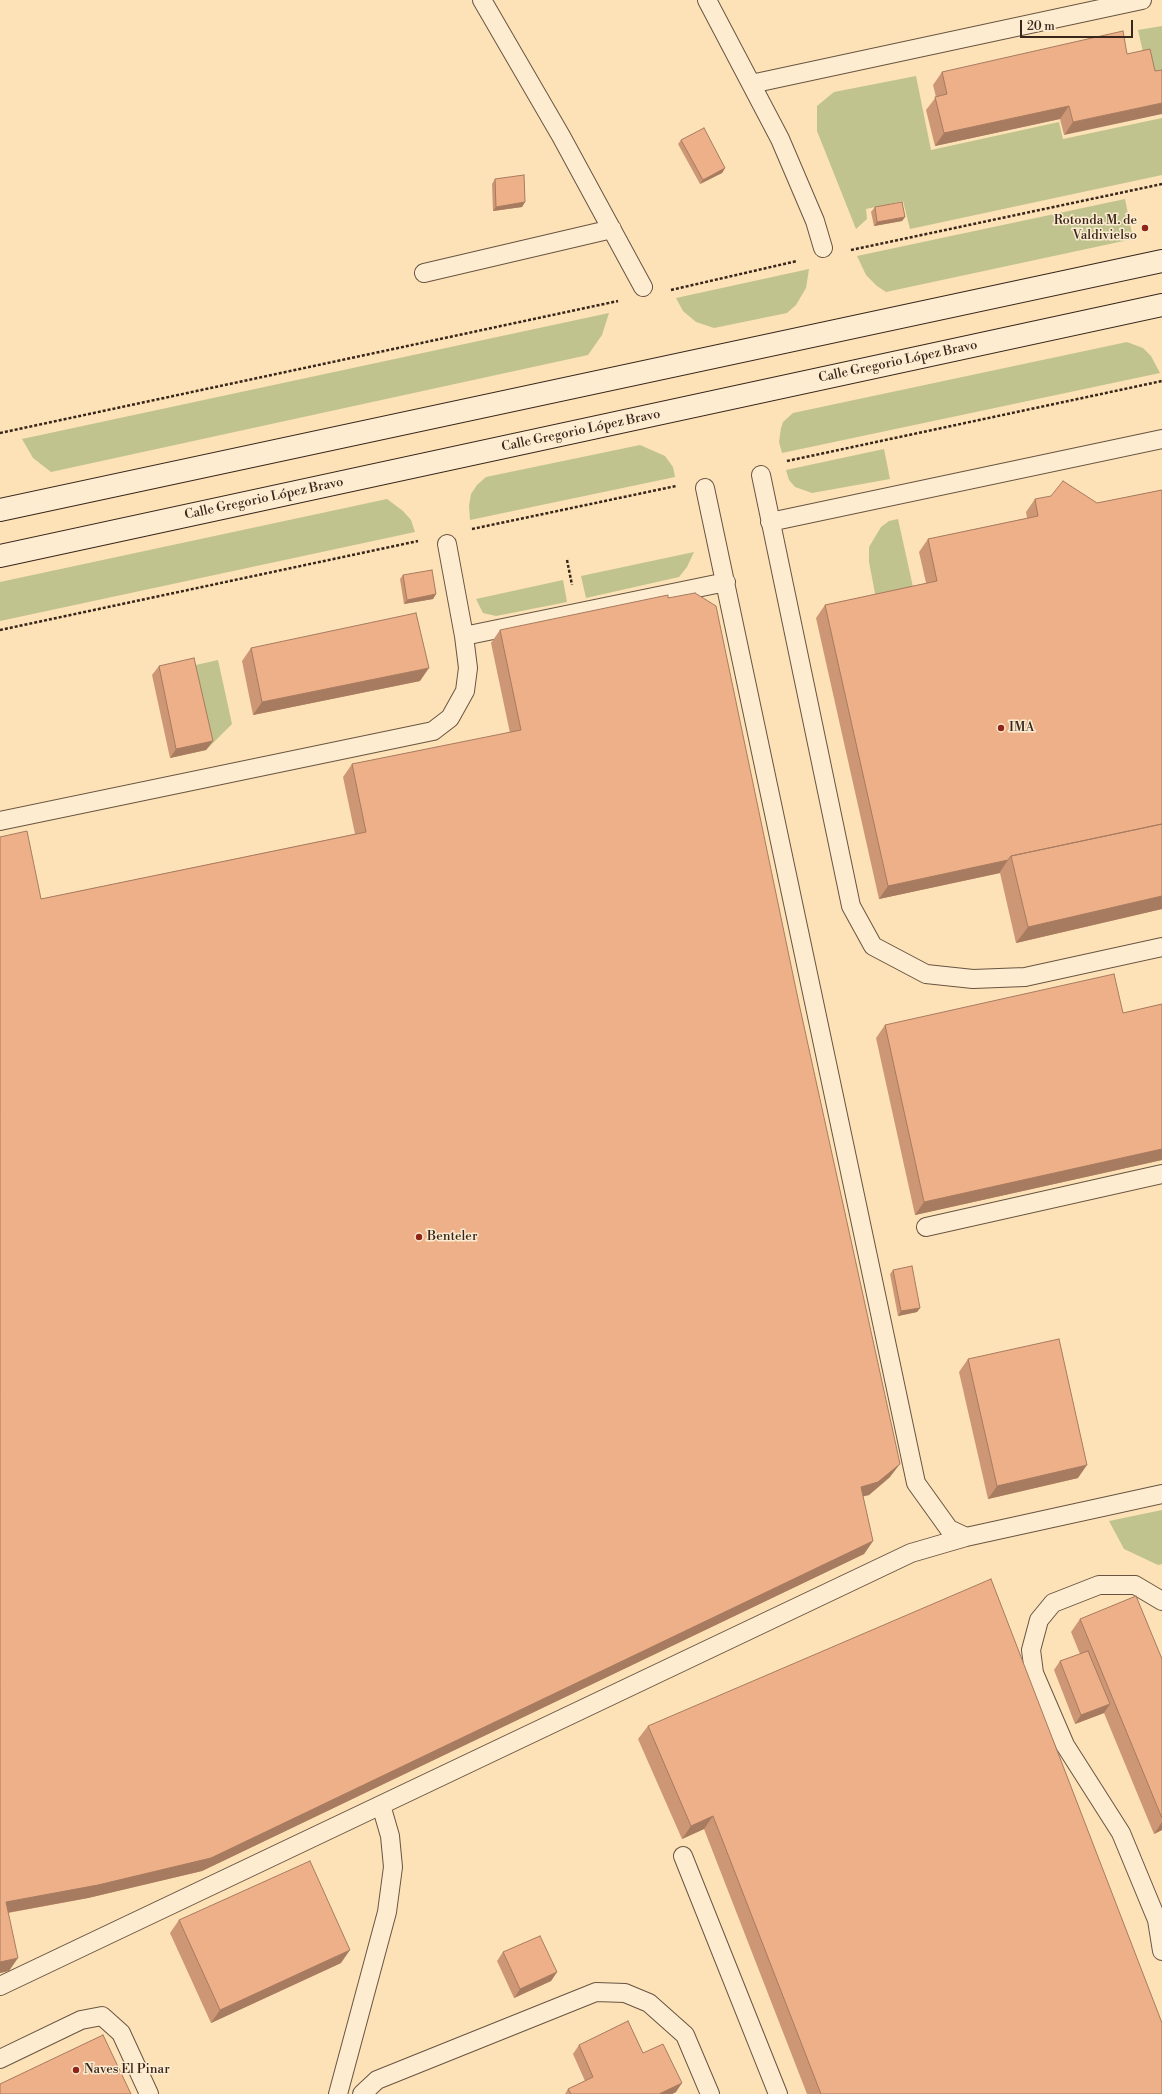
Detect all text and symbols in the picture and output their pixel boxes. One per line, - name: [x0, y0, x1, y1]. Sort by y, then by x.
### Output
- scale bar: [1022, 12, 1135, 38]
- text: 20 m: [1027, 19, 1055, 34]
- place label: Rotonda M. de Valdivielso: [1054, 213, 1137, 244]
- marker: Rotonda M. de Valdivielso: [1140, 223, 1150, 233]
- street label: Calle Gregorio López Bravo: [817, 338, 979, 386]
- street label: Calle Gregorio López Bravo: [500, 407, 662, 455]
- street label: Calle Gregorio López Bravo: [183, 475, 345, 523]
- place label: IMA: [1009, 720, 1034, 736]
- marker: IMA: [996, 723, 1006, 733]
- place label: Benteler: [427, 1229, 478, 1245]
- marker: Benteler: [414, 1232, 424, 1242]
- place label: Naves El Pinar: [84, 2062, 170, 2078]
- marker: Naves El Pinar: [71, 2065, 81, 2075]

